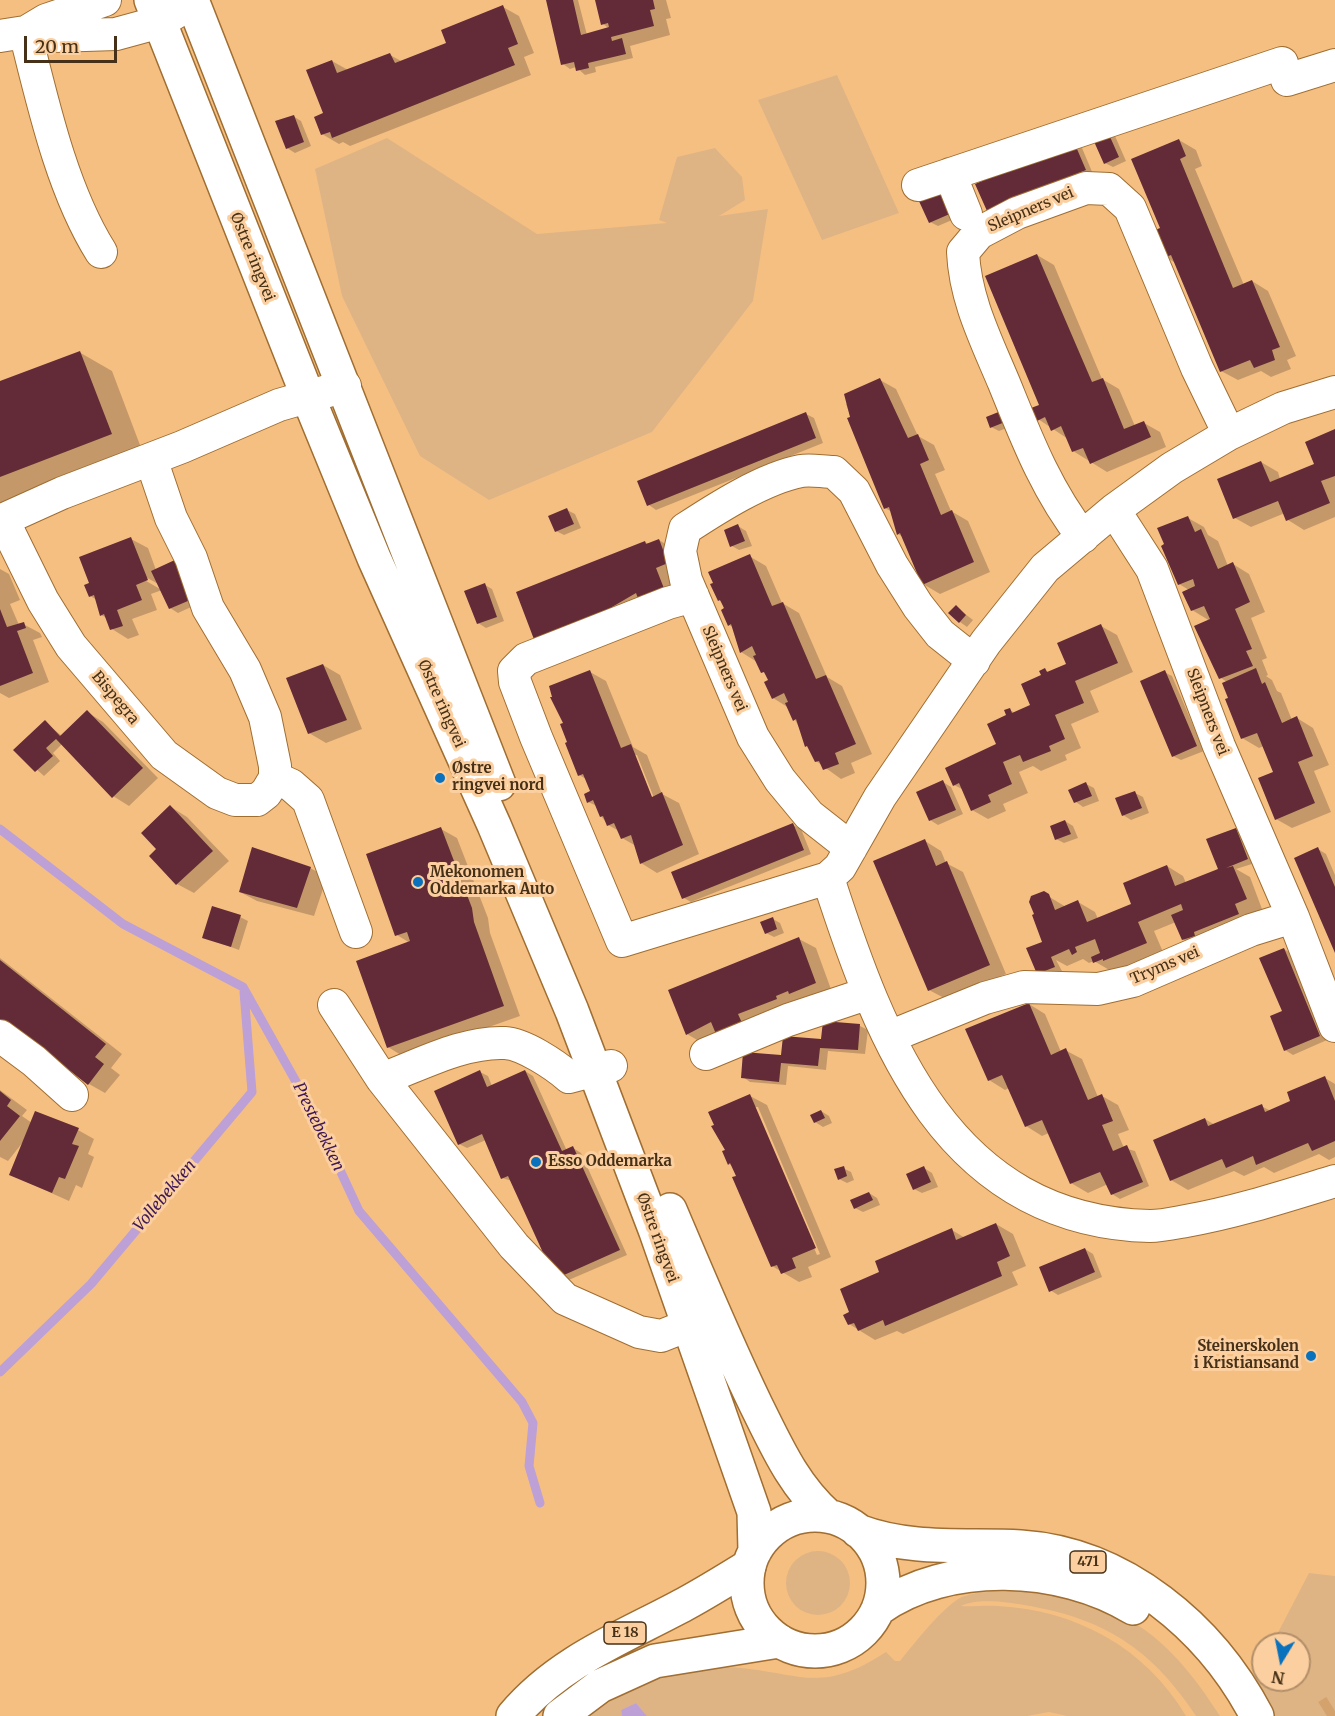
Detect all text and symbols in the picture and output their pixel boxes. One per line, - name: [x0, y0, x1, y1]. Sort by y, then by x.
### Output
- scale bar: [27, 24, 120, 62]
- text: 20 m: [35, 35, 79, 58]
- street label: Sleipners vei: [985, 184, 1077, 236]
- street label: Østre ringvei: [226, 210, 278, 304]
- street label: Sleipners vei: [698, 623, 750, 715]
- street label: Østre ringvei: [414, 657, 468, 751]
- street label: Sleipners vei: [1182, 666, 1232, 758]
- street label: Bispegra: [88, 668, 142, 728]
- place label: Østre ringvei nord: [452, 760, 544, 795]
- marker: Østre ringvei nord: [433, 771, 447, 785]
- place label: Mekonomen Oddemarka Auto: [430, 864, 554, 899]
- marker: Mekonomen Oddemarka Auto: [411, 875, 425, 889]
- street label: Tryms vei: [1128, 943, 1202, 989]
- water label: Prestebekken: [288, 1080, 348, 1174]
- place label: Esso Oddemarka: [548, 1153, 672, 1171]
- marker: Esso Oddemarka: [529, 1155, 543, 1169]
- water label: Vollebekken: [130, 1157, 200, 1235]
- street label: Østre ringvei: [632, 1191, 682, 1285]
- place label: Steinerskolen i Kristiansand: [1194, 1338, 1299, 1373]
- marker: Steinerskolen i Kristiansand: [1304, 1349, 1318, 1363]
- road number: 471: [1070, 1551, 1106, 1573]
- road number: E 18: [604, 1622, 646, 1644]
- north arrow: [1251, 1632, 1311, 1692]
- text: N: [1270, 1667, 1286, 1689]

